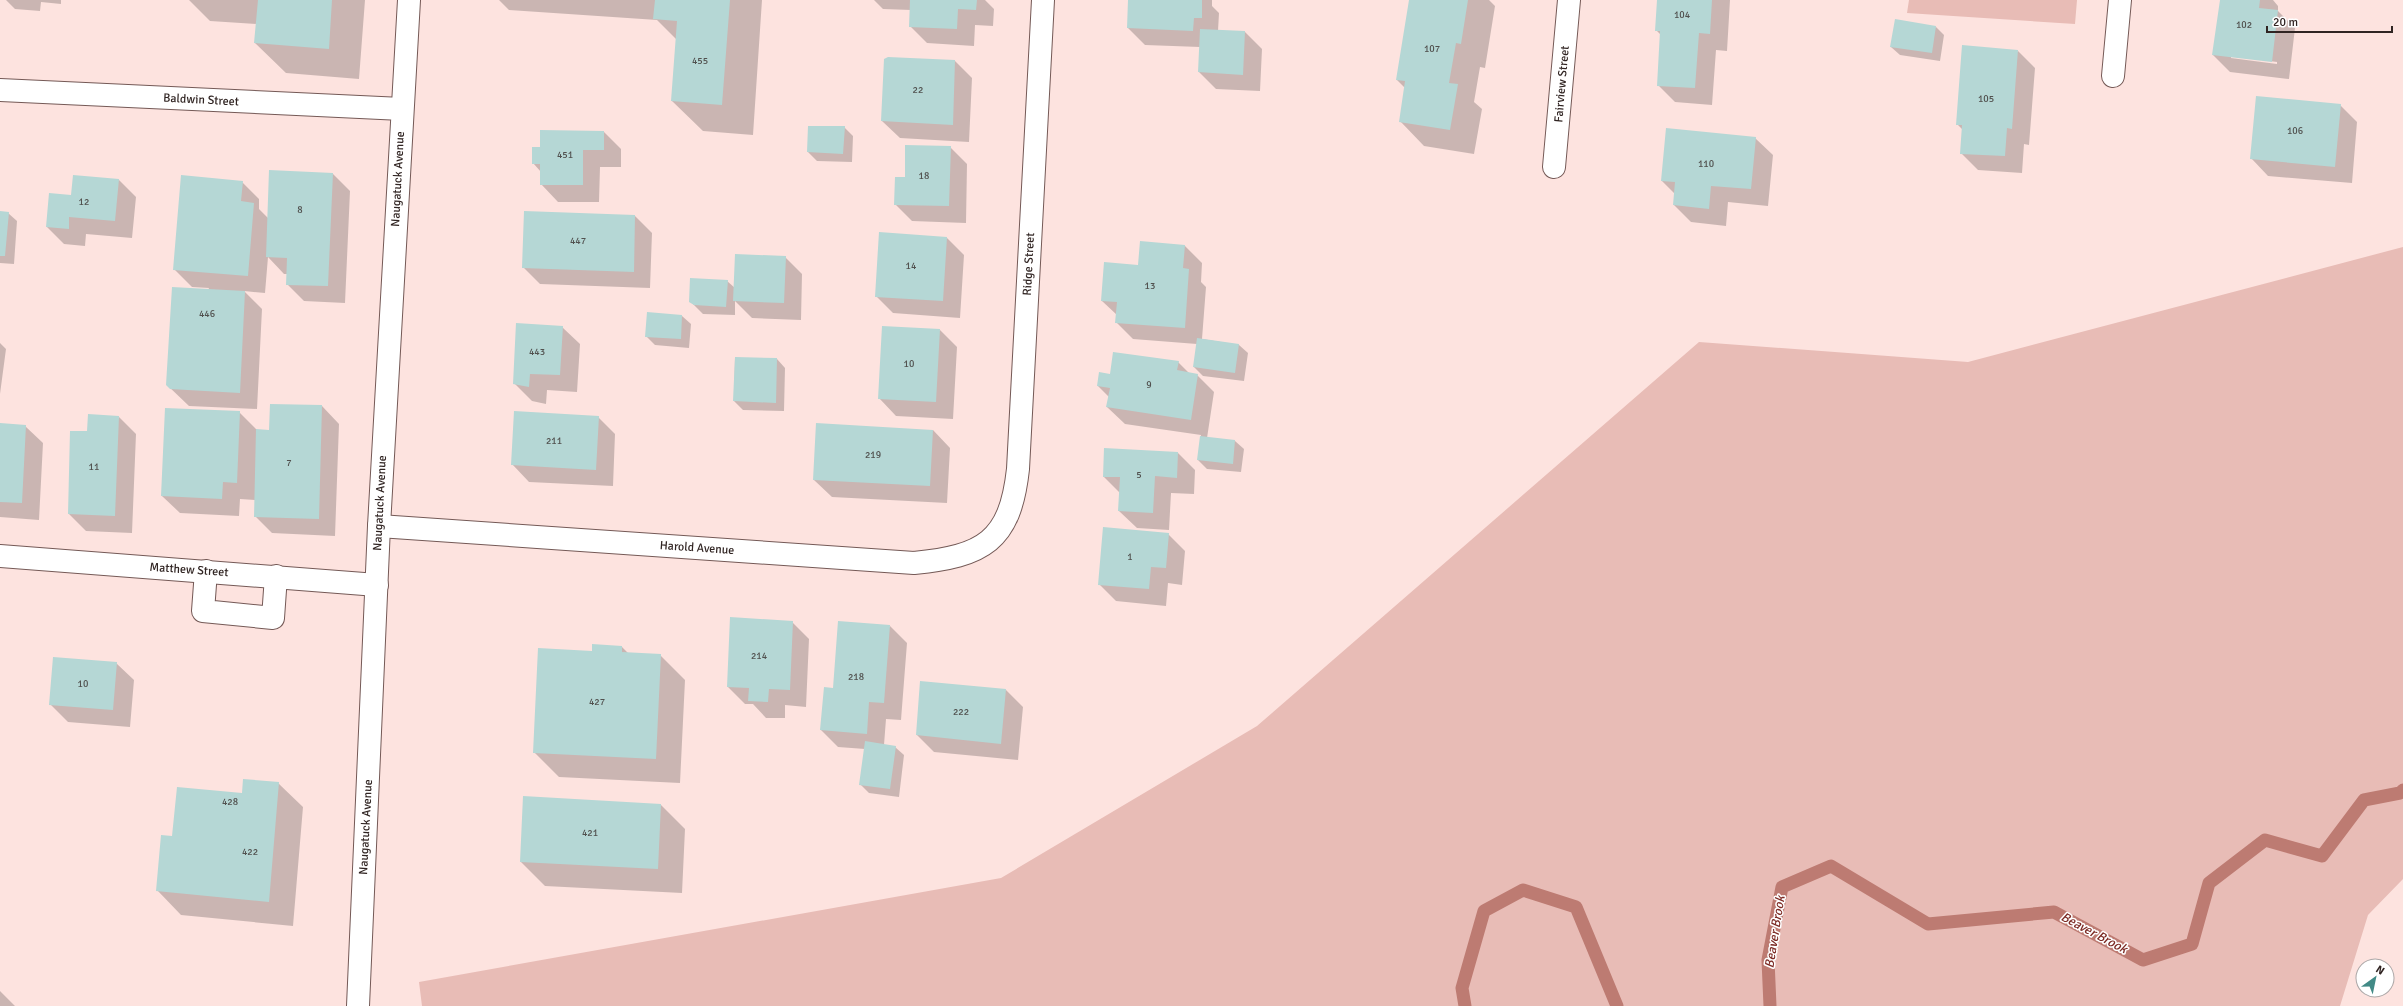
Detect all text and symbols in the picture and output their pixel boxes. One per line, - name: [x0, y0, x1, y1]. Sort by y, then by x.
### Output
- scale bar: [2267, 8, 2392, 34]
- house number: 104: [1674, 9, 1691, 21]
- text: 20 m: [2273, 15, 2298, 30]
- house number: 102: [2236, 19, 2252, 31]
- house number: 107: [1424, 43, 1440, 55]
- street label: Fairview Street: [1551, 45, 1573, 123]
- house number: 455: [692, 55, 708, 67]
- house number: 22: [913, 84, 923, 96]
- street label: Baldwin Street: [163, 91, 239, 109]
- house number: 105: [1978, 93, 1994, 105]
- house number: 106: [2287, 125, 2303, 137]
- street label: Naugatuck Avenue: [388, 131, 408, 227]
- house number: 451: [557, 149, 573, 161]
- house number: 110: [1698, 158, 1714, 170]
- house number: 18: [919, 170, 929, 182]
- house number: 12: [79, 196, 89, 208]
- house number: 8: [297, 204, 303, 216]
- street label: Ridge Street: [1020, 232, 1038, 296]
- house number: 447: [570, 235, 586, 247]
- house number: 14: [906, 260, 917, 272]
- house number: 13: [1145, 280, 1155, 292]
- house number: 446: [199, 308, 215, 320]
- house number: 443: [529, 346, 545, 358]
- house number: 10: [904, 358, 914, 370]
- house number: 9: [1146, 379, 1152, 391]
- house number: 211: [546, 435, 562, 447]
- house number: 219: [865, 449, 881, 461]
- street label: Naugatuck Avenue: [370, 455, 390, 551]
- house number: 7: [286, 457, 292, 469]
- house number: 11: [89, 461, 99, 473]
- house number: 5: [1136, 469, 1142, 481]
- street label: Harold Avenue: [659, 538, 735, 558]
- house number: 1: [1127, 551, 1133, 563]
- street label: Matthew Street: [149, 560, 229, 580]
- house number: 214: [751, 650, 768, 662]
- house number: 218: [848, 671, 864, 683]
- house number: 10: [78, 678, 88, 690]
- house number: 427: [589, 696, 605, 708]
- house number: 222: [953, 706, 969, 718]
- street label: Naugatuck Avenue: [356, 779, 376, 875]
- house number: 428: [222, 796, 238, 808]
- house number: 421: [582, 827, 598, 839]
- house number: 422: [242, 846, 258, 858]
- water label: Beaver Brook: [1761, 893, 1789, 969]
- water label: Beaver Brook: [2058, 909, 2131, 958]
- north arrow: [2355, 958, 2395, 998]
- text: N: [2373, 962, 2387, 978]

